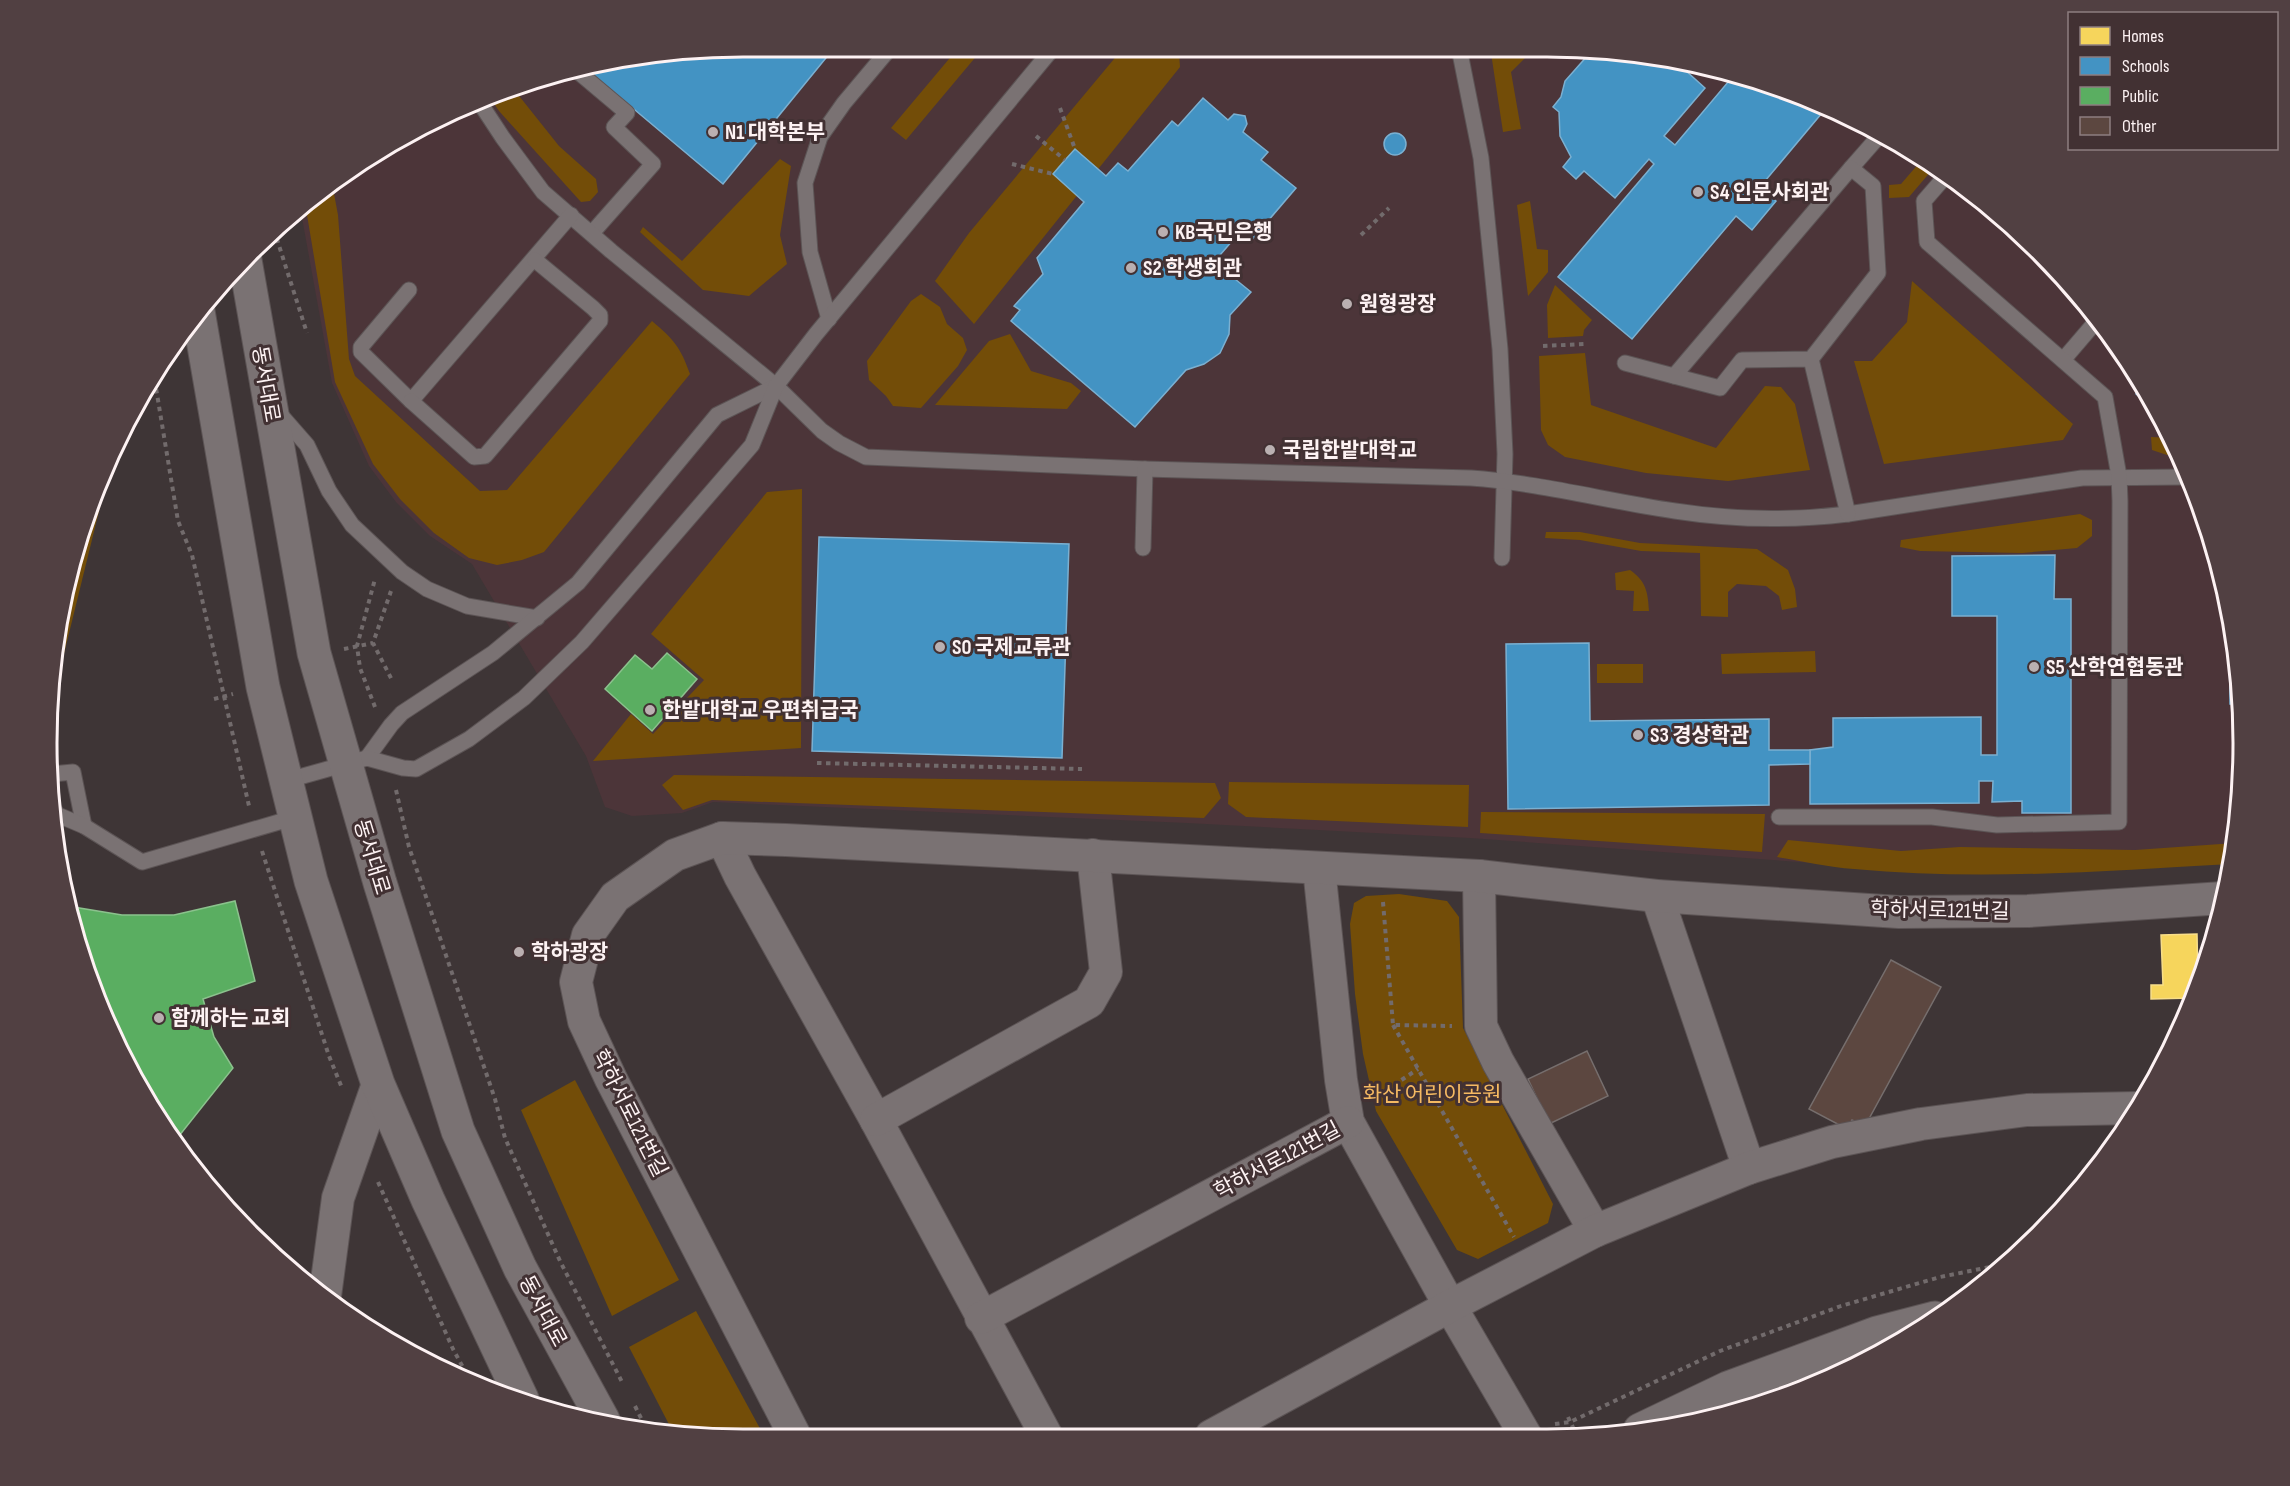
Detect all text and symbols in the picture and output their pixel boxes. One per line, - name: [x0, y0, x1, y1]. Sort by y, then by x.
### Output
- legend: [2068, 12, 2278, 150]
- text: Homes: [2122, 26, 2164, 47]
- text: Schools: [2122, 56, 2169, 77]
- text: Public: [2122, 86, 2159, 107]
- text: Other: [2122, 116, 2156, 137]
- place label: N1 대학본부: [725, 120, 825, 145]
- marker: N1 대학본부: [706, 125, 720, 139]
- place label: S4 인문사회관: [1710, 180, 1829, 205]
- marker: S4 인문사회관: [1691, 185, 1705, 199]
- place label: KB국민은행: [1175, 220, 1273, 245]
- marker: KB국민은행: [1156, 225, 1170, 239]
- place label: S2 학생회관: [1143, 256, 1242, 281]
- marker: S2 학생회관: [1124, 261, 1138, 275]
- place label: 원형광장: [1359, 292, 1436, 317]
- marker: 원형광장: [1340, 297, 1354, 311]
- street label: 동서대로: [246, 344, 285, 424]
- place label: 국립한밭대학교: [1282, 438, 1417, 463]
- marker: 국립한밭대학교: [1263, 443, 1277, 457]
- place label: S0 국제교류관: [952, 635, 1071, 660]
- marker: S0 국제교류관: [933, 640, 947, 654]
- place label: S5 산학연협동관: [2046, 655, 2184, 680]
- marker: S5 산학연협동관: [2027, 660, 2041, 674]
- place label: 한밭대학교 우편취급국: [662, 698, 858, 723]
- marker: 한밭대학교 우편취급국: [643, 703, 657, 717]
- place label: S3 경상학관: [1650, 723, 1749, 748]
- marker: S3 경상학관: [1631, 728, 1645, 742]
- street label: 동서대로: [348, 817, 395, 898]
- street label: 학하서로121번길: [1870, 897, 2010, 924]
- place label: 학하광장: [531, 940, 608, 965]
- marker: 학하광장: [512, 945, 526, 959]
- place label: 함께하는 교회: [171, 1006, 290, 1031]
- marker: 함께하는 교회: [152, 1011, 166, 1025]
- street label: 학하서로121번길: [587, 1045, 672, 1181]
- park label: 화산 어린이공원: [1363, 1082, 1501, 1107]
- street label: 학하서로121번길: [1210, 1117, 1345, 1204]
- street label: 동서대로: [513, 1271, 572, 1351]

